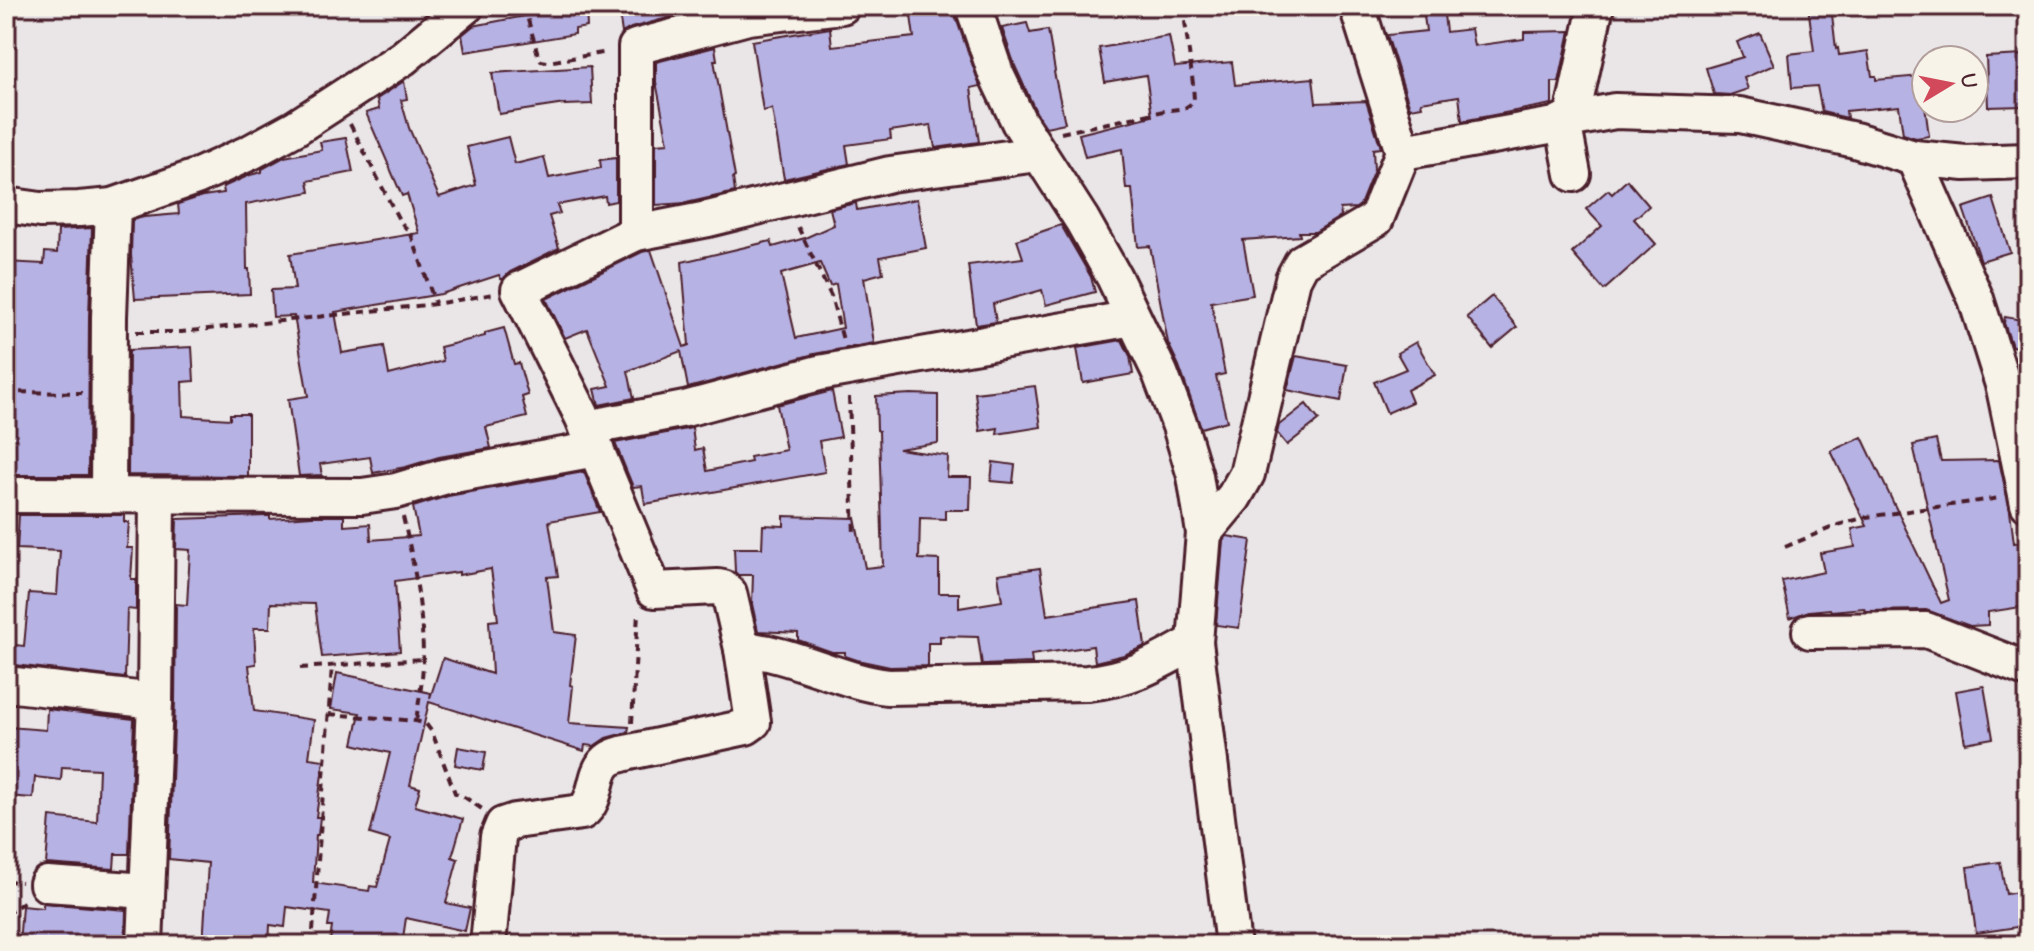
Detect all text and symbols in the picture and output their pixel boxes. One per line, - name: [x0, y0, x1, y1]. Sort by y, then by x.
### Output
- north arrow: [1910, 44, 1990, 124]
- text: U: [1955, 71, 1983, 90]

